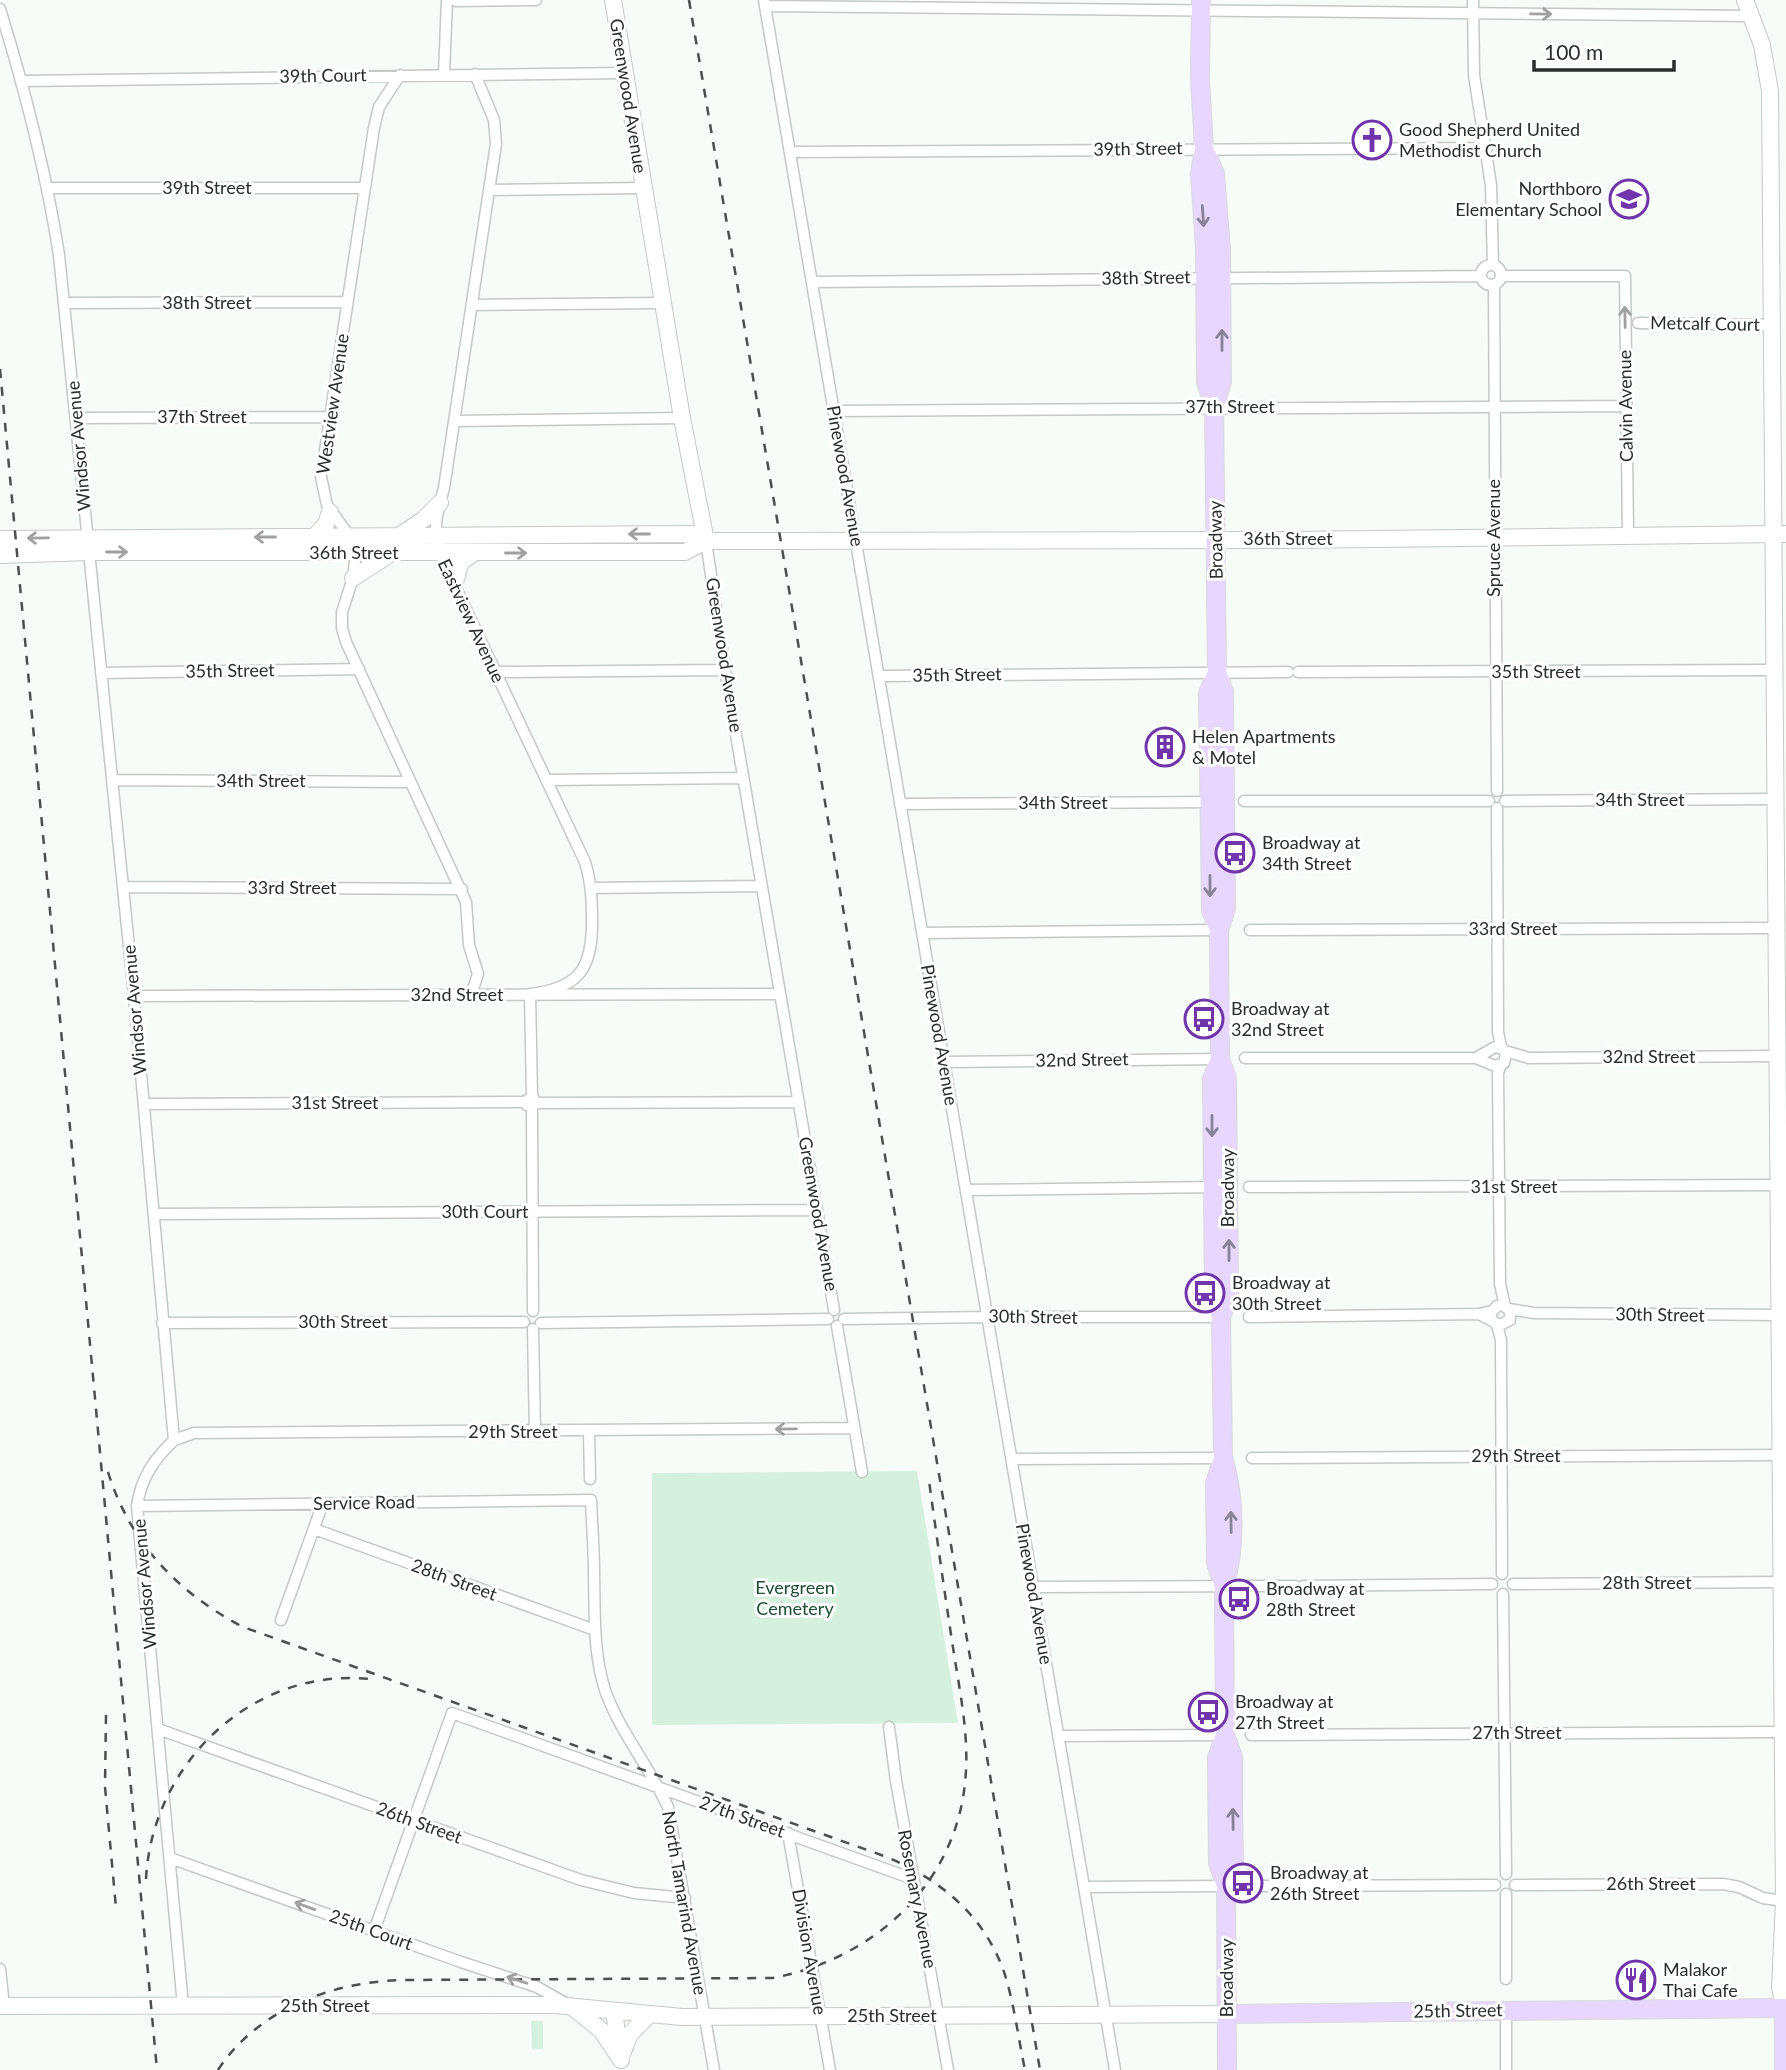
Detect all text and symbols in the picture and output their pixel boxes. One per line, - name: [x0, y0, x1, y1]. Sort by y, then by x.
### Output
- one-way arrow: [1529, 7, 1552, 21]
- street label: Greenwood Avenue: [606, 17, 652, 175]
- scale bar: [1534, 28, 1674, 72]
- text: 100 m: [1544, 39, 1603, 64]
- street label: 39th Court: [279, 63, 367, 87]
- place label: Good Shepherd United Methodist Church: [1399, 118, 1580, 161]
- church icon: Good Shepherd United Methodist Church: [1351, 119, 1393, 161]
- street label: 39th Street: [1093, 136, 1183, 160]
- street label: 39th Street: [162, 176, 252, 198]
- place label: Northboro Elementary School: [1455, 177, 1602, 220]
- school or university icon: Northboro Elementary School: [1608, 178, 1650, 220]
- one-way arrow: [1197, 204, 1210, 226]
- street label: 38th Street: [1101, 265, 1191, 289]
- street label: 38th Street: [162, 291, 252, 313]
- one-way arrow: [1618, 305, 1632, 328]
- street label: Metcalf Court: [1650, 311, 1761, 335]
- one-way arrow: [1215, 329, 1229, 352]
- street label: Westview Avenue: [311, 332, 353, 476]
- street label: Calvin Avenue: [1613, 350, 1637, 462]
- street label: Windsor Avenue: [61, 380, 95, 512]
- street label: 37th Street: [1185, 395, 1275, 417]
- street label: Pinewood Avenue: [823, 404, 869, 548]
- street label: 37th Street: [157, 405, 247, 427]
- street label: Spruce Avenue: [1482, 479, 1504, 597]
- street label: Broadway: [1203, 500, 1227, 580]
- one-way arrow: [628, 527, 651, 541]
- street label: 36th Street: [1243, 527, 1333, 549]
- one-way arrow: [254, 530, 277, 544]
- one-way arrow: [26, 532, 49, 545]
- street label: 36th Street: [309, 541, 399, 563]
- one-way arrow: [105, 545, 128, 559]
- one-way arrow: [504, 546, 527, 560]
- street label: Eastview Avenue: [434, 555, 510, 686]
- street label: Greenwood Avenue: [702, 576, 748, 734]
- street label: 35th Street: [185, 658, 275, 682]
- street label: 35th Street: [1491, 660, 1581, 682]
- street label: 35th Street: [912, 662, 1002, 686]
- place label: Helen Apartments & Motel: [1192, 725, 1336, 768]
- building icon: Helen Apartments & Motel: [1144, 726, 1186, 768]
- street label: 34th Street: [216, 769, 306, 791]
- street label: 34th Street: [1595, 788, 1685, 810]
- street label: 34th Street: [1018, 791, 1108, 813]
- place label: Broadway at 34th Street: [1262, 831, 1361, 874]
- bus stop icon: Broadway at 34th Street: [1214, 832, 1256, 874]
- one-way arrow: [1203, 874, 1217, 897]
- street label: 33rd Street: [247, 876, 337, 898]
- street label: 33rd Street: [1468, 917, 1558, 939]
- street label: Windsor Avenue: [117, 944, 151, 1076]
- street label: Pinewood Avenue: [917, 963, 963, 1107]
- street label: 32nd Street: [410, 983, 504, 1005]
- place label: Broadway at 32nd Street: [1231, 997, 1330, 1040]
- bus stop icon: Broadway at 32nd Street: [1183, 998, 1225, 1040]
- street label: 32nd Street: [1602, 1045, 1696, 1067]
- street label: 32nd Street: [1035, 1047, 1129, 1071]
- street label: 31st Street: [291, 1091, 379, 1113]
- one-way arrow: [1205, 1114, 1219, 1137]
- street label: Greenwood Avenue: [795, 1135, 843, 1293]
- street label: Broadway: [1216, 1148, 1238, 1227]
- street label: 31st Street: [1470, 1175, 1558, 1197]
- street label: 30th Court: [441, 1200, 529, 1222]
- one-way arrow: [1222, 1239, 1236, 1262]
- place label: Broadway at 30th Street: [1232, 1271, 1331, 1314]
- bus stop icon: Broadway at 30th Street: [1184, 1272, 1226, 1314]
- street label: 30th Street: [1615, 1302, 1705, 1326]
- street label: 30th Street: [988, 1304, 1078, 1328]
- street label: 30th Street: [298, 1310, 388, 1332]
- street label: 29th Street: [468, 1420, 558, 1442]
- one-way arrow: [775, 1422, 798, 1435]
- street label: 29th Street: [1471, 1444, 1561, 1466]
- street label: Service Road: [313, 1490, 415, 1514]
- one-way arrow: [1224, 1511, 1238, 1534]
- street label: Windsor Avenue: [127, 1518, 161, 1650]
- street label: Pinewood Avenue: [1012, 1522, 1058, 1666]
- street label: 28th Street: [409, 1553, 501, 1605]
- street label: 28th Street: [1602, 1571, 1692, 1593]
- park label: Evergreen Cemetery: [755, 1576, 835, 1619]
- place label: Broadway at 28th Street: [1266, 1577, 1365, 1620]
- bus stop icon: Broadway at 28th Street: [1218, 1578, 1260, 1620]
- place label: Broadway at 27th Street: [1235, 1690, 1334, 1733]
- bus stop icon: Broadway at 27th Street: [1187, 1691, 1229, 1733]
- street label: 27th Street: [1472, 1721, 1562, 1743]
- street label: 27th Street: [697, 1790, 789, 1842]
- street label: 26th Street: [374, 1796, 466, 1848]
- one-way arrow: [1226, 1808, 1240, 1831]
- street label: North Tamarind Avenue: [658, 1809, 712, 1997]
- street label: Rosemary Avenue: [894, 1828, 942, 1970]
- place label: Broadway at 26th Street: [1270, 1861, 1369, 1904]
- bus stop icon: Broadway at 26th Street: [1222, 1862, 1264, 1904]
- street label: 26th Street: [1606, 1872, 1696, 1894]
- street label: Division Avenue: [788, 1887, 832, 2016]
- one-way arrow: [294, 1899, 316, 1911]
- street label: 25th Court: [327, 1904, 417, 1954]
- street label: Broadway: [1215, 1938, 1237, 2017]
- place label: Malakor Thai Cafe: [1663, 1958, 1738, 2001]
- restaurant icon: Malakor Thai Cafe: [1615, 1959, 1657, 2001]
- one-way arrow: [506, 1973, 528, 1986]
- street label: 25th Street: [280, 1994, 370, 2016]
- street label: 25th Street: [1413, 1998, 1503, 2022]
- street label: 25th Street: [847, 2004, 937, 2026]

